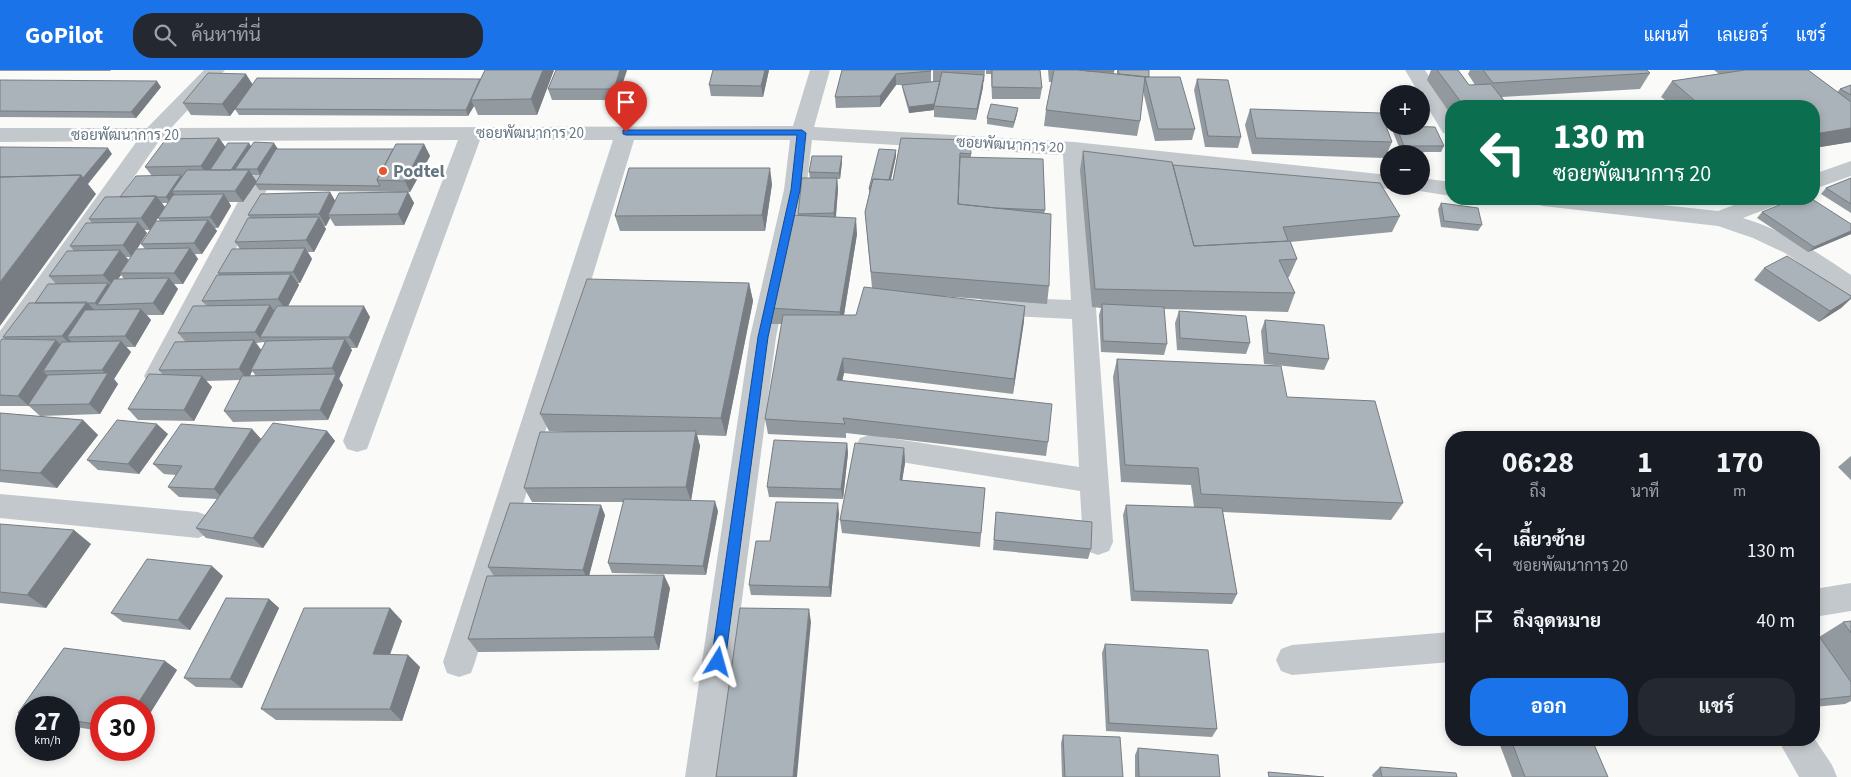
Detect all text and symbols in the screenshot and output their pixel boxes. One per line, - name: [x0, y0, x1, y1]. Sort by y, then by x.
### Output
- search box: [133, 13, 483, 58]
- text: GoPilot: [25, 18, 103, 53]
- icon: search: [151, 21, 179, 49]
- text: ค้นหาที่นี่: [191, 22, 261, 49]
- text: แผนที่: [1644, 23, 1689, 48]
- text: เลเยอร์: [1717, 23, 1768, 48]
- text: แชร์: [1796, 23, 1826, 48]
- pin: [605, 81, 647, 132]
- map controls: [1380, 85, 1430, 195]
- button: +: [1380, 85, 1430, 135]
- icon: arrive: [612, 88, 640, 116]
- text: 130 m: [1553, 112, 1645, 162]
- icon: left: [1470, 120, 1535, 185]
- street label: ซอยพัฒนาการ 20: [476, 123, 584, 144]
- street label: ซอยพัฒนาการ 20: [71, 125, 179, 146]
- street label: ซอยพัฒนาการ 20: [956, 132, 1064, 158]
- button: −: [1380, 145, 1430, 195]
- text: ซอยพัฒนาการ 20: [1553, 158, 1711, 190]
- place label: Podtel: [393, 159, 445, 184]
- marker: Podtel: [377, 165, 389, 177]
- text: 06:28: [1502, 441, 1574, 484]
- text: 1: [1637, 441, 1653, 484]
- text: 170: [1716, 441, 1763, 484]
- text: m: [1733, 480, 1746, 502]
- text: ถึง: [1530, 481, 1546, 503]
- text: นาที: [1631, 481, 1659, 503]
- text: เลี้ยวซ้าย: [1513, 527, 1585, 554]
- icon: left: [1470, 537, 1498, 565]
- text: 130 m: [1747, 538, 1795, 565]
- text: ซอยพัฒนาการ 20: [1513, 555, 1628, 577]
- icon: arrive: [1470, 607, 1498, 635]
- text: ถึงจุดหมาย: [1513, 608, 1601, 635]
- text: 40 m: [1757, 608, 1795, 635]
- position arrow: [691, 635, 743, 687]
- button: ออก: [1470, 678, 1628, 736]
- button: แชร์: [1638, 678, 1795, 736]
- speed limit sign: 30: [90, 696, 155, 761]
- text: 27: [34, 704, 61, 740]
- text: km/h: [34, 732, 61, 749]

